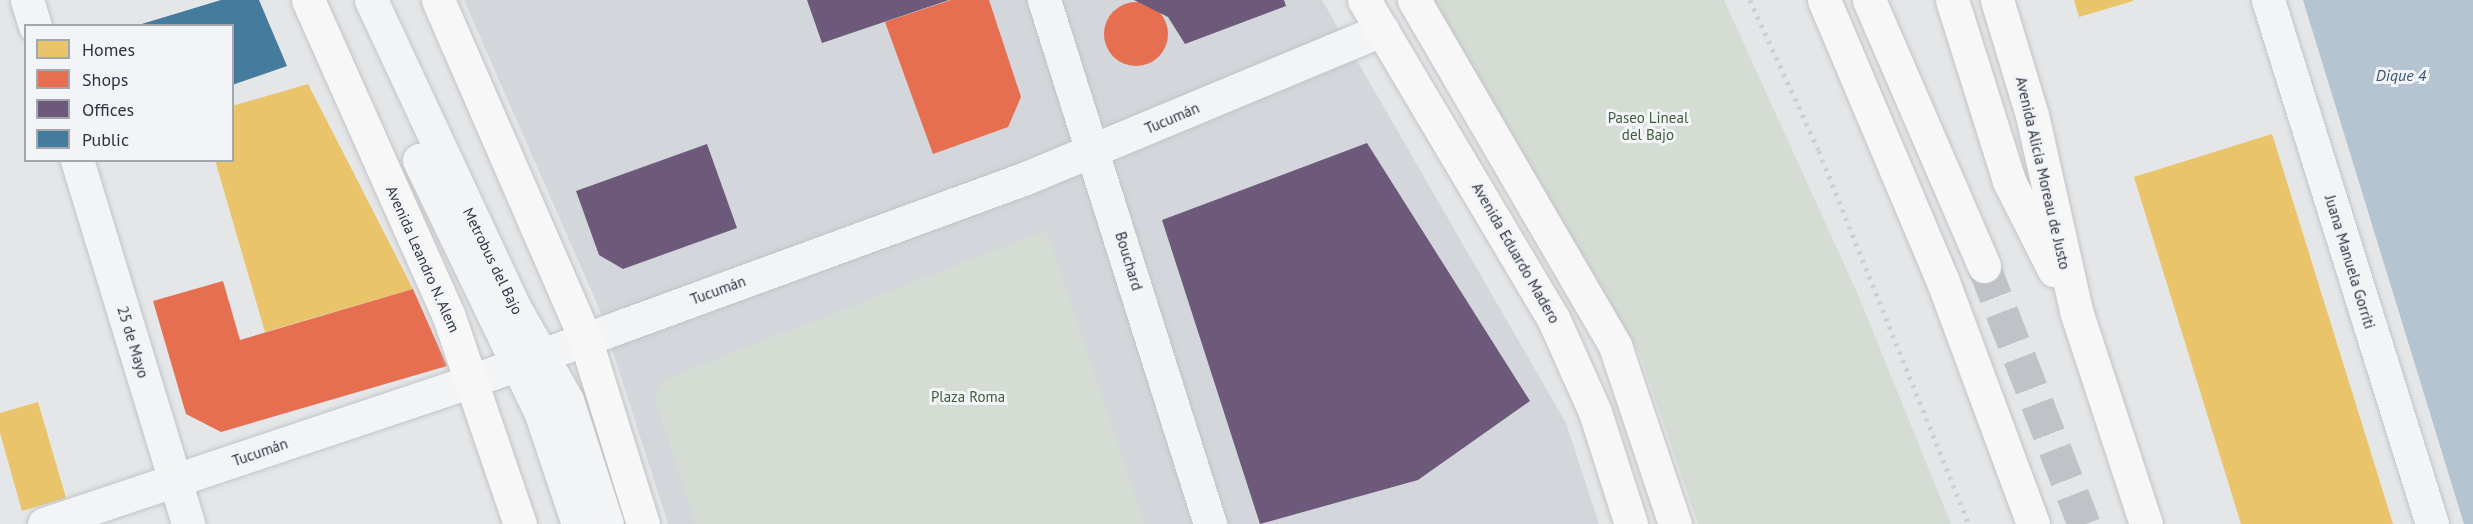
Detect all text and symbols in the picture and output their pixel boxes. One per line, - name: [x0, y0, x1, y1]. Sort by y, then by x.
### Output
- legend: [24, 24, 234, 162]
- text: Homes: [82, 38, 135, 61]
- water label: Dique 4: [2376, 65, 2426, 85]
- text: Shops: [82, 68, 128, 91]
- street label: Avenida Alicia Moreau de Justo: [2012, 75, 2074, 271]
- text: Offices: [82, 98, 134, 121]
- street label: Tucumán: [1142, 98, 1202, 138]
- park label: Paseo Lineal del Bajo: [1608, 108, 1688, 143]
- text: Public: [82, 128, 129, 151]
- street label: Avenida Eduardo Madero: [1468, 179, 1564, 327]
- street label: Avenida Leandro N. Alem: [382, 182, 464, 336]
- street label: Juana Manuela Gorriti: [2321, 193, 2379, 331]
- street label: Metrobus del Bajo: [459, 205, 527, 317]
- street label: Bouchard: [1112, 229, 1146, 293]
- street label: Tucumán: [688, 272, 748, 308]
- street label: 25 de Mayo: [114, 304, 152, 380]
- park label: Plaza Roma: [931, 388, 1005, 406]
- street label: Tucumán: [230, 434, 290, 470]

